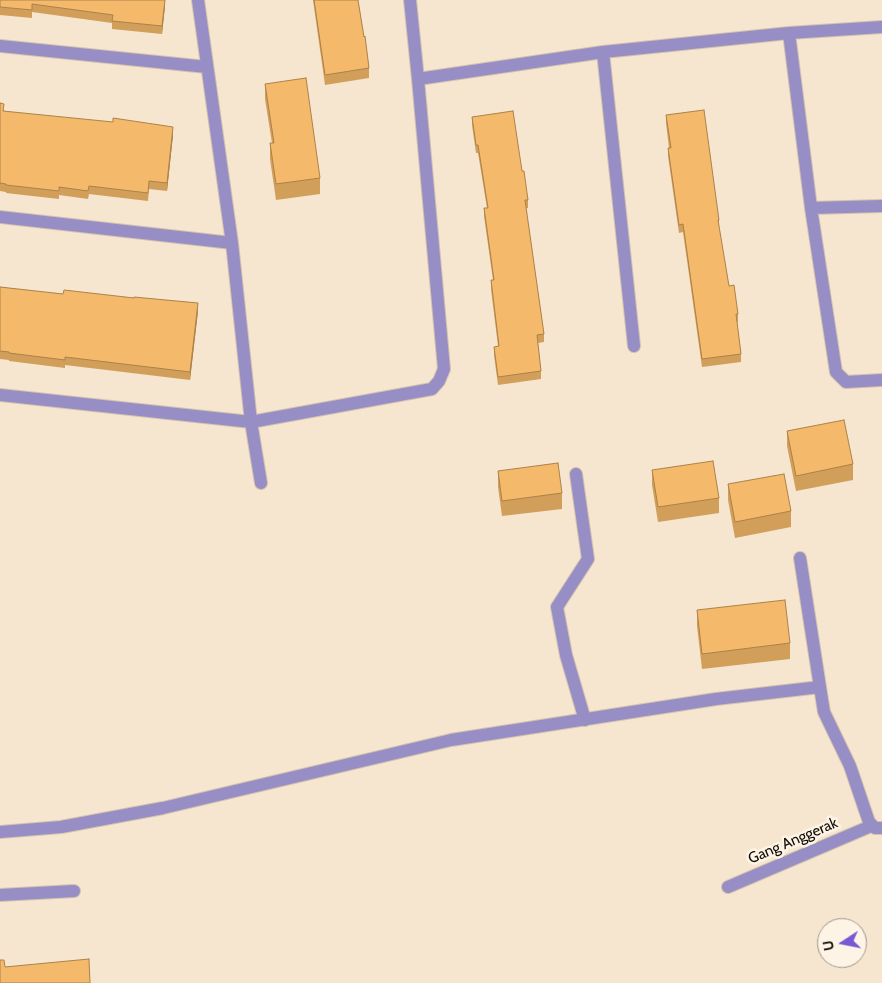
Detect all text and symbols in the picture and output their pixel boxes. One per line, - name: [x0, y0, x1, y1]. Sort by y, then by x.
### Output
- street label: Gang Anggerak: [746, 814, 840, 868]
- north arrow: [817, 918, 867, 968]
- text: U: [818, 939, 838, 952]

